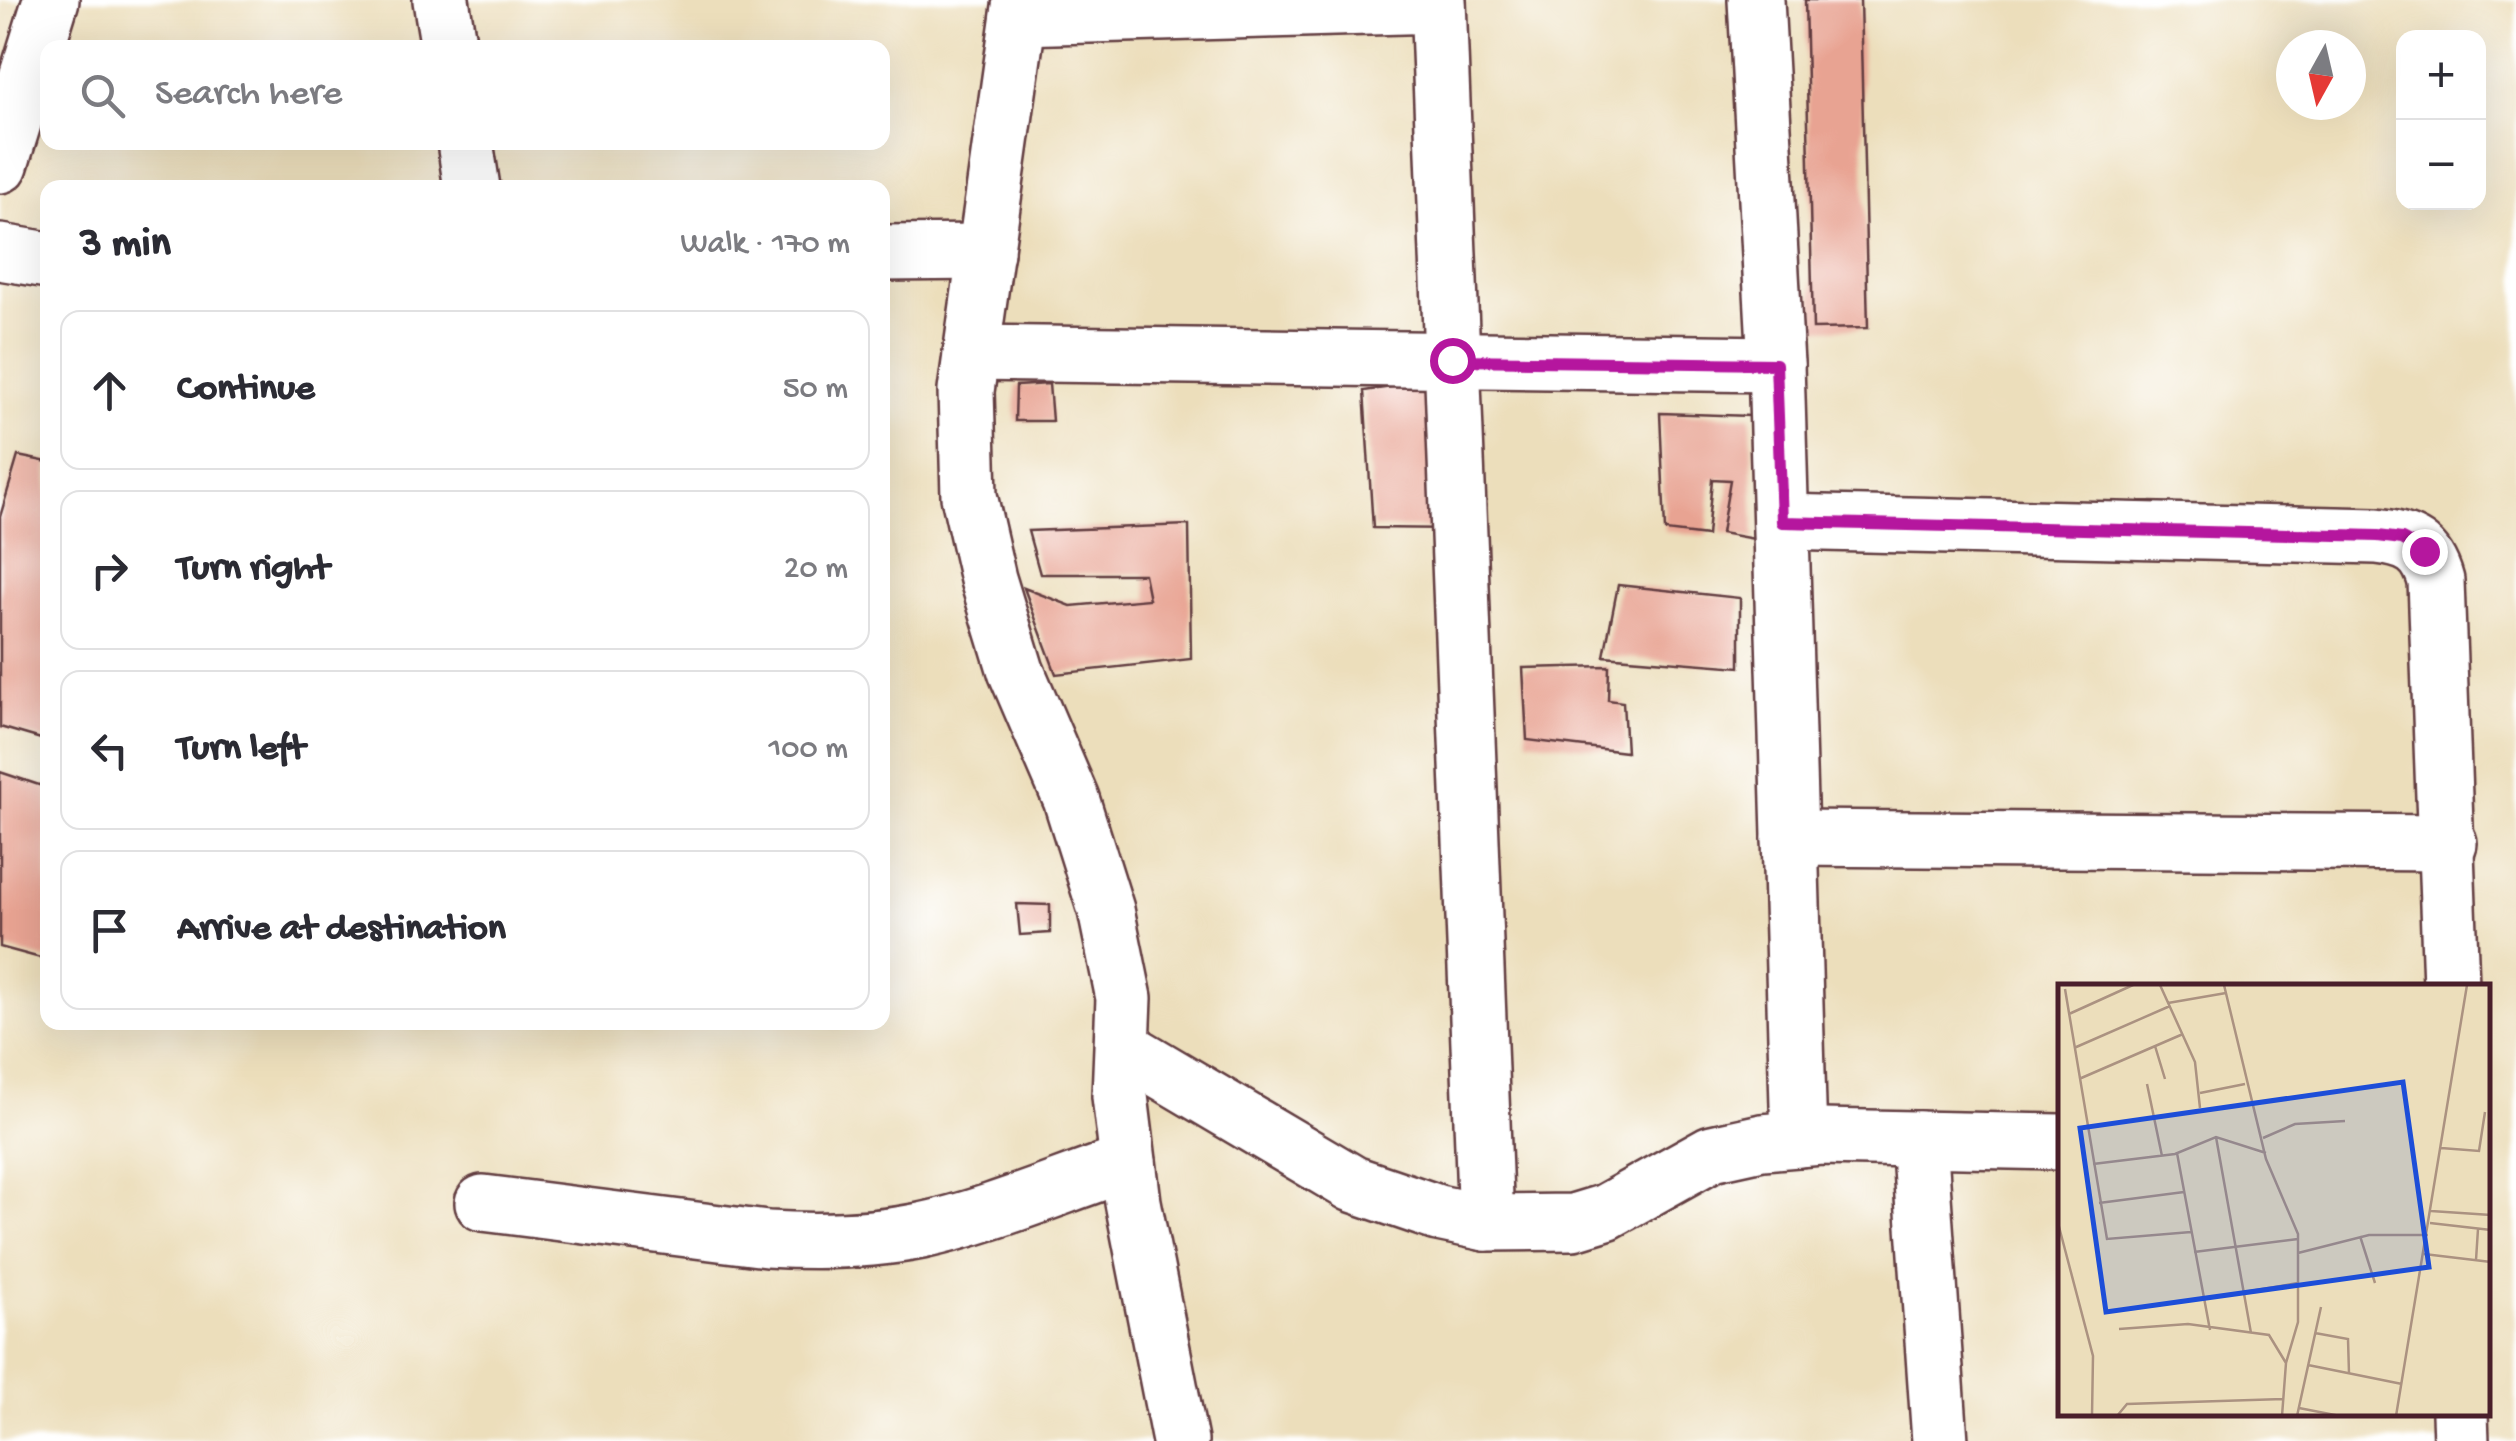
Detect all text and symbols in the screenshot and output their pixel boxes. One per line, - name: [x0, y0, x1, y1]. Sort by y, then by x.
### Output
- north arrow: [2276, 30, 2366, 120]
- map controls: [2396, 30, 2486, 210]
- button: +: [2396, 30, 2486, 120]
- search box: [40, 40, 890, 150]
- icon: search: [75, 68, 130, 123]
- text: Search here: [155, 73, 342, 117]
- button: −: [2396, 120, 2486, 210]
- text: 3 min: [80, 221, 171, 270]
- text: Walk · 170 m: [680, 226, 850, 264]
- route start: [1430, 338, 1476, 384]
- icon: ahead: [82, 363, 137, 418]
- text: Continue: [177, 368, 315, 412]
- text: 50 m: [783, 371, 848, 409]
- route end: [2402, 529, 2448, 575]
- icon: right: [82, 543, 137, 598]
- text: Turn right: [177, 548, 329, 592]
- text: 20 m: [784, 551, 848, 589]
- icon: left: [82, 723, 137, 778]
- text: Turn left: [177, 728, 305, 772]
- text: 100 m: [768, 731, 848, 769]
- icon: arrive: [82, 903, 137, 958]
- text: Arrive at destination: [177, 908, 506, 952]
- inset map: [2058, 984, 2491, 1416]

